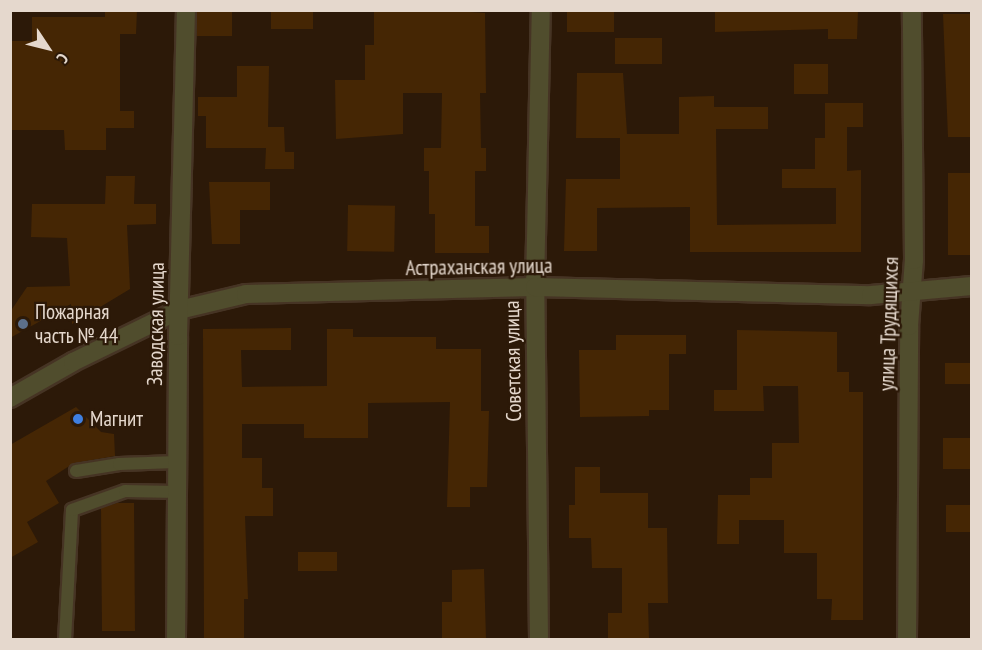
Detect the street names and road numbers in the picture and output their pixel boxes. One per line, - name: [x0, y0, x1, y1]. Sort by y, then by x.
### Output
- street label: Астраханская улица: [405, 253, 553, 281]
- street label: улица Трудящихся: [874, 256, 904, 392]
- street label: Заводская улица: [142, 262, 170, 386]
- street label: Советская улица: [499, 300, 527, 422]

